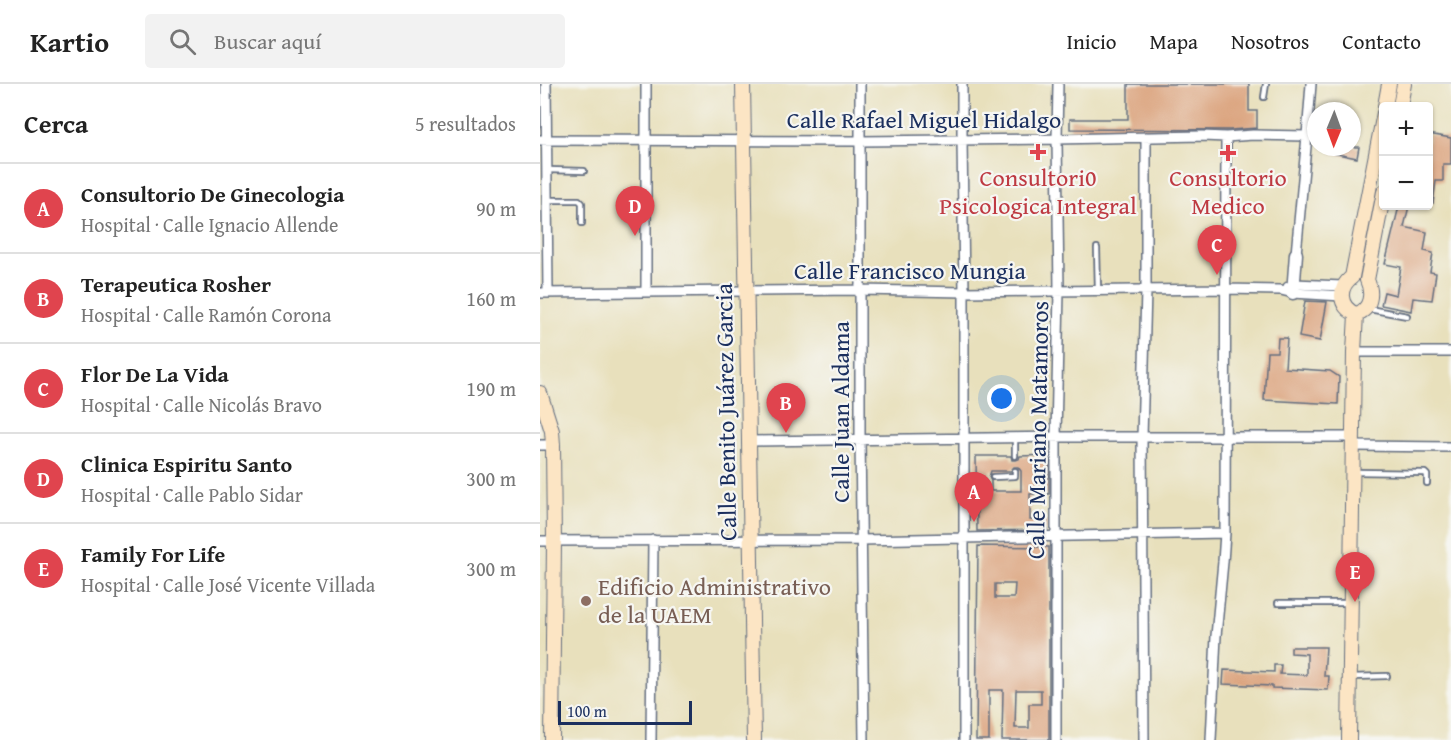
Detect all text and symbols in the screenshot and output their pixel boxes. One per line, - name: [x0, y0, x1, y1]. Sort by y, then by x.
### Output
- search box: [145, 14, 565, 68]
- text: Kartio: [30, 21, 109, 62]
- icon: search: [166, 25, 199, 58]
- text: Buscar aquí: [214, 25, 321, 57]
- text: Inicio: [1067, 26, 1117, 57]
- text: Mapa: [1150, 26, 1198, 57]
- text: Nosotros: [1231, 26, 1309, 57]
- text: Contacto: [1342, 26, 1421, 57]
- street label: Calle Rafael Miguel Hidalgo: [787, 102, 1061, 137]
- north arrow: [1307, 102, 1361, 156]
- map controls: [1379, 102, 1433, 210]
- button: +: [1379, 102, 1433, 156]
- text: Cerca: [24, 104, 88, 143]
- text: 5 resultados: [415, 109, 516, 138]
- marker: Consultori0 Psicologica Integral: [1029, 143, 1047, 161]
- marker: Consultorio Medico: [1219, 144, 1237, 162]
- button: −: [1379, 156, 1433, 210]
- place label: Consultori0 Psicologica Integral: [939, 160, 1137, 223]
- place label: Consultorio Medico: [1169, 160, 1287, 223]
- text: Consultorio De Ginecologia: [81, 178, 345, 210]
- pin: D: [616, 186, 655, 236]
- text: A: [37, 194, 50, 223]
- text: 90 m: [476, 194, 516, 223]
- text: Hospital · Calle Ignacio Allende: [81, 210, 338, 239]
- pin: C: [1198, 226, 1236, 275]
- street label: Calle Francisco Mungia: [794, 253, 1027, 288]
- text: Terapeutica Rosher: [81, 268, 271, 300]
- street label: Calle Benito Juárez Garcia: [706, 282, 745, 541]
- text: B: [37, 284, 50, 313]
- text: 160 m: [466, 284, 516, 313]
- text: Hospital · Calle Ramón Corona: [81, 300, 331, 329]
- street label: Calle Mariano Matamoros: [1018, 301, 1057, 559]
- street label: Calle Juan Aldama: [823, 321, 858, 503]
- text: Flor De La Vida: [81, 358, 229, 390]
- text: C: [38, 374, 49, 403]
- text: 190 m: [466, 374, 516, 403]
- pin: B: [766, 384, 806, 433]
- your location: [987, 384, 1016, 413]
- text: Hospital · Calle Nicolás Bravo: [81, 390, 322, 419]
- text: Clinica Espiritu Santo: [81, 448, 292, 480]
- text: D: [37, 464, 50, 493]
- text: 300 m: [466, 464, 516, 493]
- pin: A: [954, 472, 994, 522]
- text: Hospital · Calle Pablo Sidar: [81, 480, 303, 509]
- text: Family For Life: [81, 538, 225, 570]
- pin: E: [1336, 552, 1374, 602]
- text: E: [38, 554, 49, 583]
- text: 300 m: [466, 554, 516, 583]
- place label: Edificio Administrativo de la UAEM: [598, 569, 831, 632]
- text: Hospital · Calle José Vicente Villada: [81, 570, 375, 599]
- marker: Edificio Administrativo de la UAEM: [579, 594, 593, 608]
- scale bar: [558, 698, 692, 726]
- text: 100 m: [567, 699, 607, 723]

